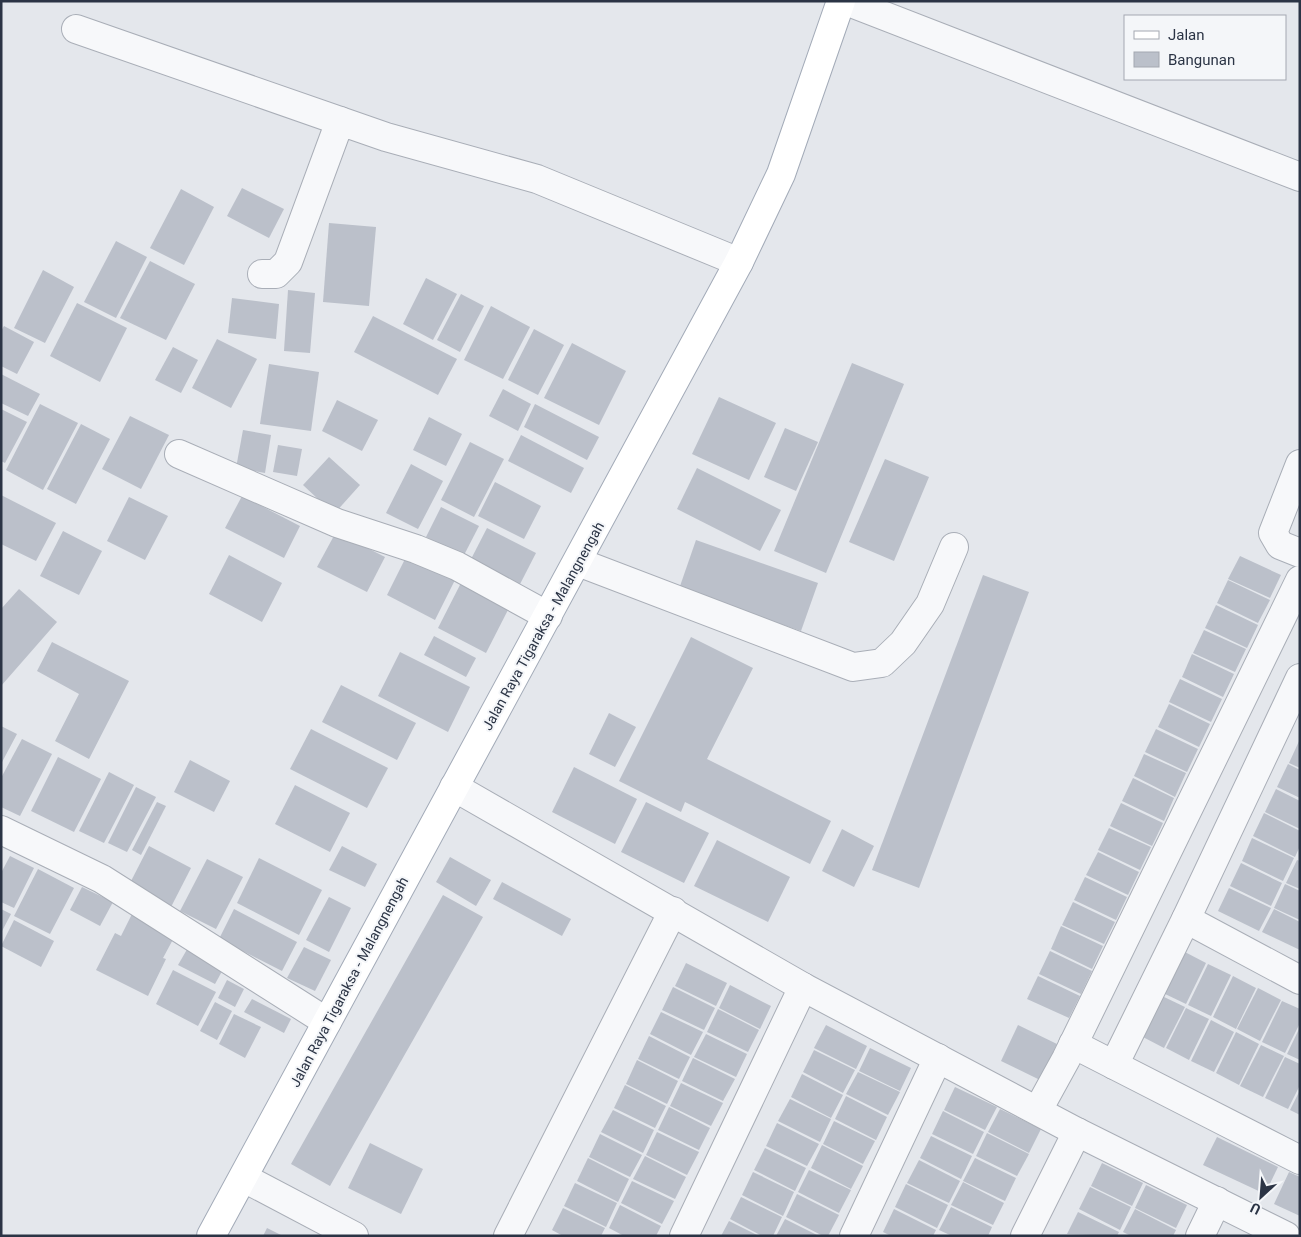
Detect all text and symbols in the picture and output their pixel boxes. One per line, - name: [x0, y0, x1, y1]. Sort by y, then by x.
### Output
- legend: [1124, 15, 1286, 80]
- text: Jalan: [1168, 26, 1205, 44]
- text: Bangunan: [1168, 51, 1235, 69]
- street label: Jalan Raya Tigaraksa - Malangnengah: [479, 519, 607, 733]
- street label: Jalan Raya Tigaraksa - Malangnengah: [287, 874, 411, 1090]
- north arrow: [1236, 1172, 1286, 1222]
- text: U: [1248, 1199, 1263, 1218]

